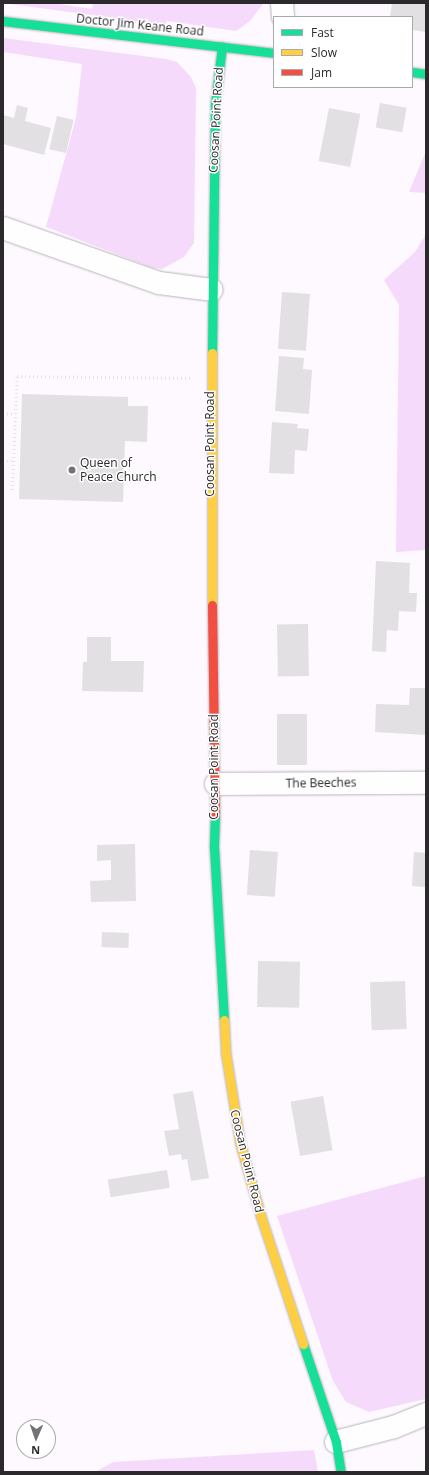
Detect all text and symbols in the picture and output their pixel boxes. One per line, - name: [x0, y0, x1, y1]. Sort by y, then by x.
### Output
- street label: Doctor Jim Keane Road: [75, 11, 205, 39]
- legend: [273, 16, 413, 88]
- text: Fast: [311, 24, 334, 41]
- text: Slow: [311, 44, 337, 61]
- text: Jam: [311, 64, 332, 81]
- street label: Coosan Point Road: [206, 67, 226, 173]
- street label: Coosan Point Road: [203, 391, 217, 497]
- place label: Queen of Peace Church: [80, 456, 157, 484]
- marker: Queen of Peace Church: [67, 465, 77, 475]
- street label: Coosan Point Road: [207, 714, 221, 820]
- street label: The Beeches: [286, 775, 356, 791]
- street label: Coosan Point Road: [227, 1108, 267, 1214]
- north arrow: [16, 1419, 56, 1459]
- text: N: [31, 1443, 40, 1458]

